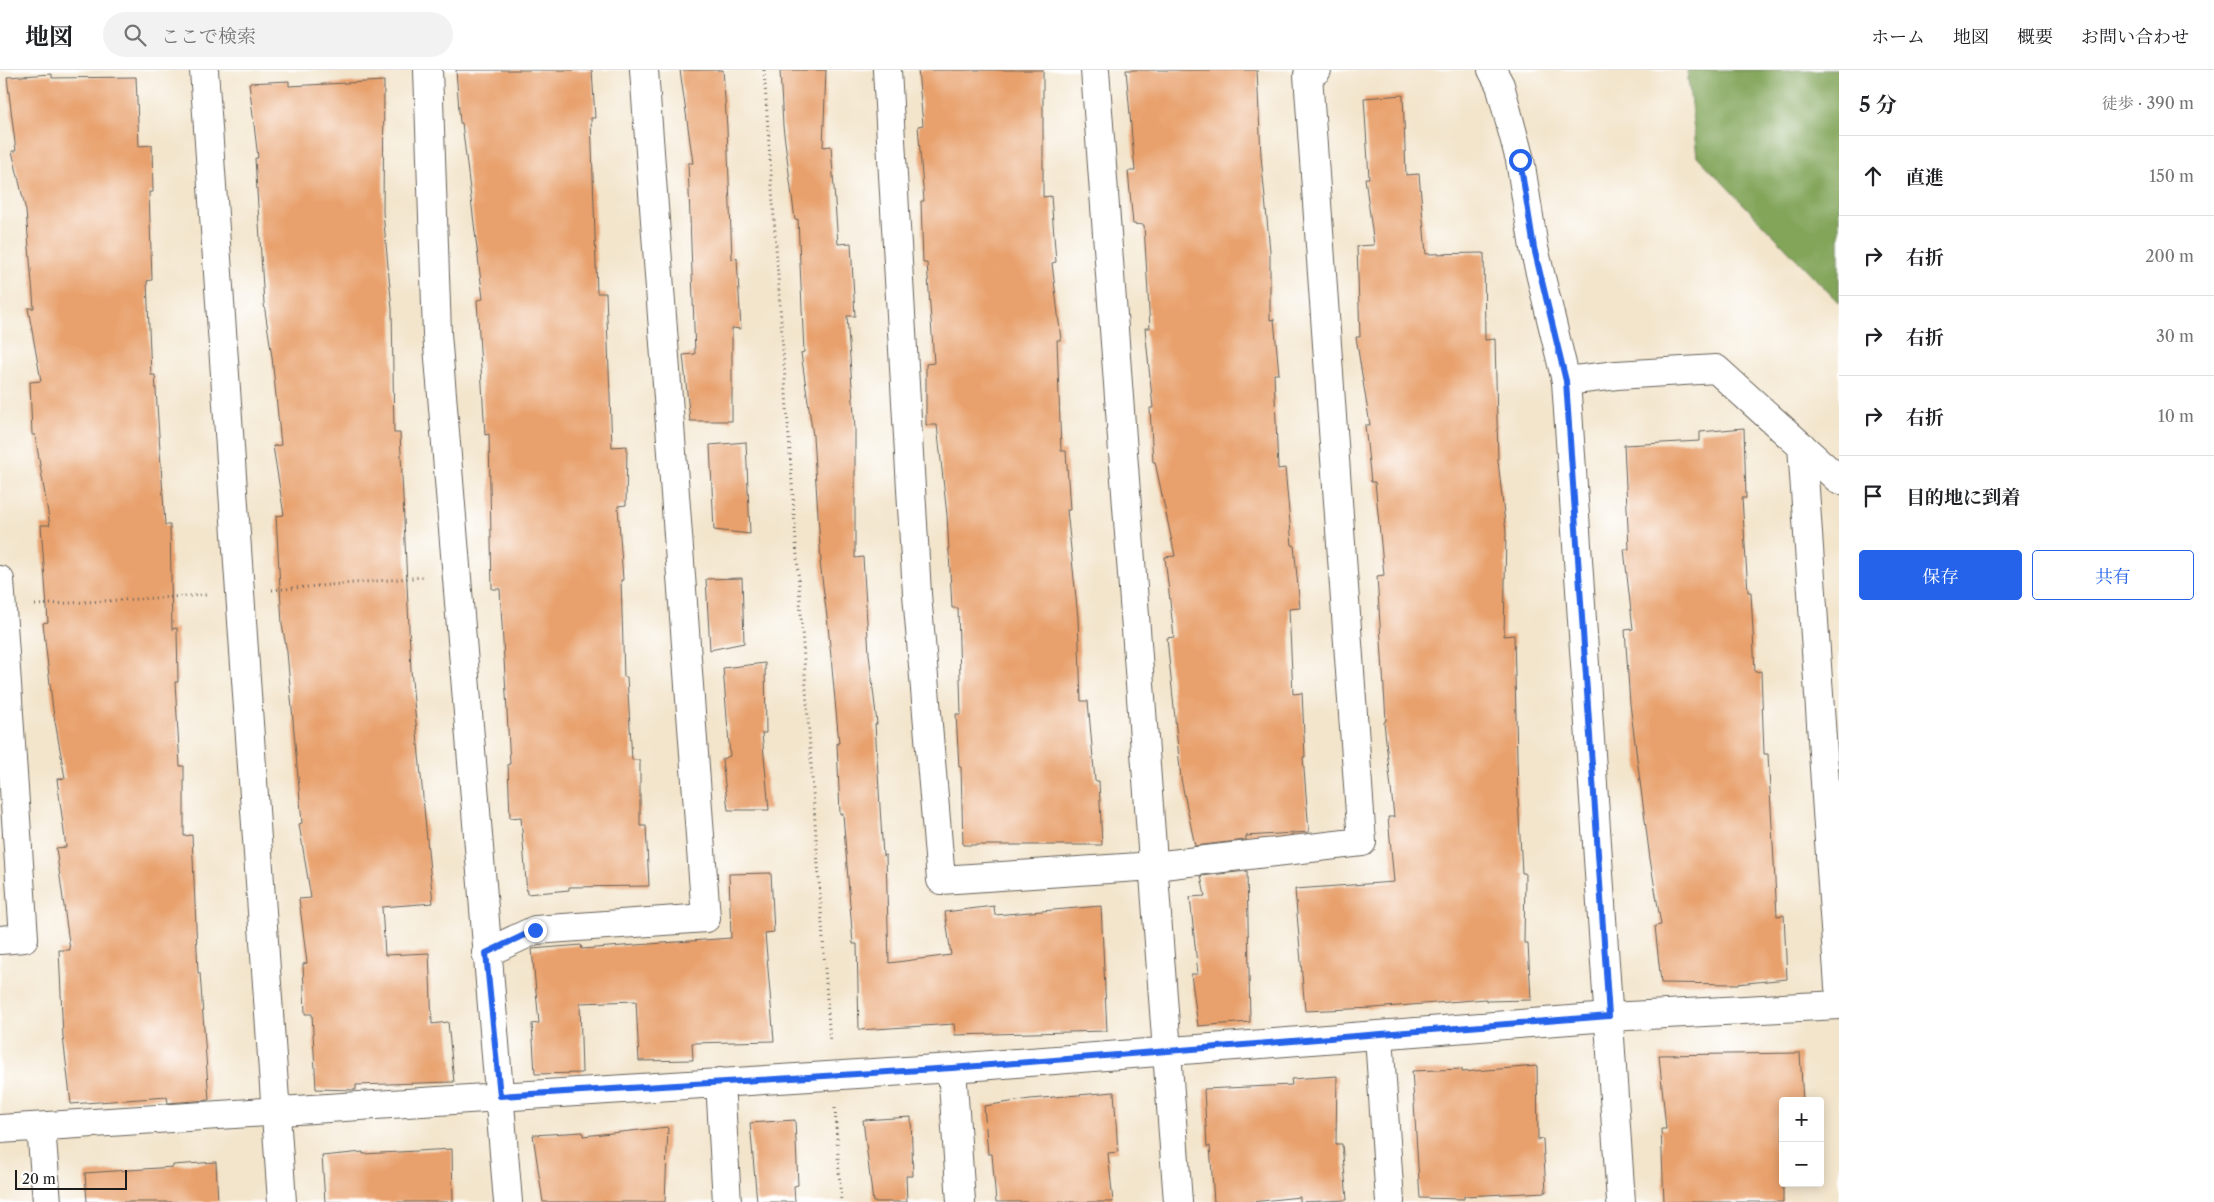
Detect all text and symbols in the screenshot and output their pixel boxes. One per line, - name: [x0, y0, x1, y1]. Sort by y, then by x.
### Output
- search box: [103, 12, 453, 57]
- icon: search: [121, 21, 149, 49]
- text: 地図: [25, 22, 73, 51]
- text: ここで検索: [161, 25, 256, 48]
- text: ホーム: [1871, 26, 1925, 48]
- text: 地図: [1953, 26, 1989, 48]
- text: 概要: [2017, 26, 2053, 48]
- text: お問い合わせ: [2081, 26, 2189, 48]
- text: 5 分: [1859, 92, 1897, 117]
- text: 徒歩 · 390 m: [2101, 93, 2194, 113]
- route start: [1509, 149, 1532, 172]
- icon: ahead: [1859, 162, 1887, 190]
- text: 直進: [1906, 166, 1944, 189]
- text: 150 m: [2149, 166, 2194, 186]
- icon: right: [1859, 242, 1887, 270]
- text: 右折: [1906, 246, 1944, 269]
- text: 200 m: [2145, 246, 2194, 266]
- icon: right: [1859, 322, 1887, 350]
- text: 右折: [1906, 326, 1944, 349]
- text: 30 m: [2156, 326, 2194, 346]
- icon: right: [1859, 402, 1887, 430]
- text: 右折: [1906, 406, 1944, 429]
- text: 10 m: [2158, 406, 2194, 426]
- icon: arrive: [1859, 482, 1887, 510]
- text: 目的地に到着: [1906, 486, 2020, 509]
- button: 保存: [1859, 550, 2022, 600]
- button: 共有: [2032, 550, 2194, 600]
- route end: [524, 919, 547, 942]
- map controls: [1779, 1097, 1824, 1187]
- button: +: [1779, 1097, 1824, 1142]
- button: −: [1779, 1142, 1824, 1187]
- scale bar: [15, 1167, 128, 1190]
- text: 20 m: [22, 1170, 56, 1188]

